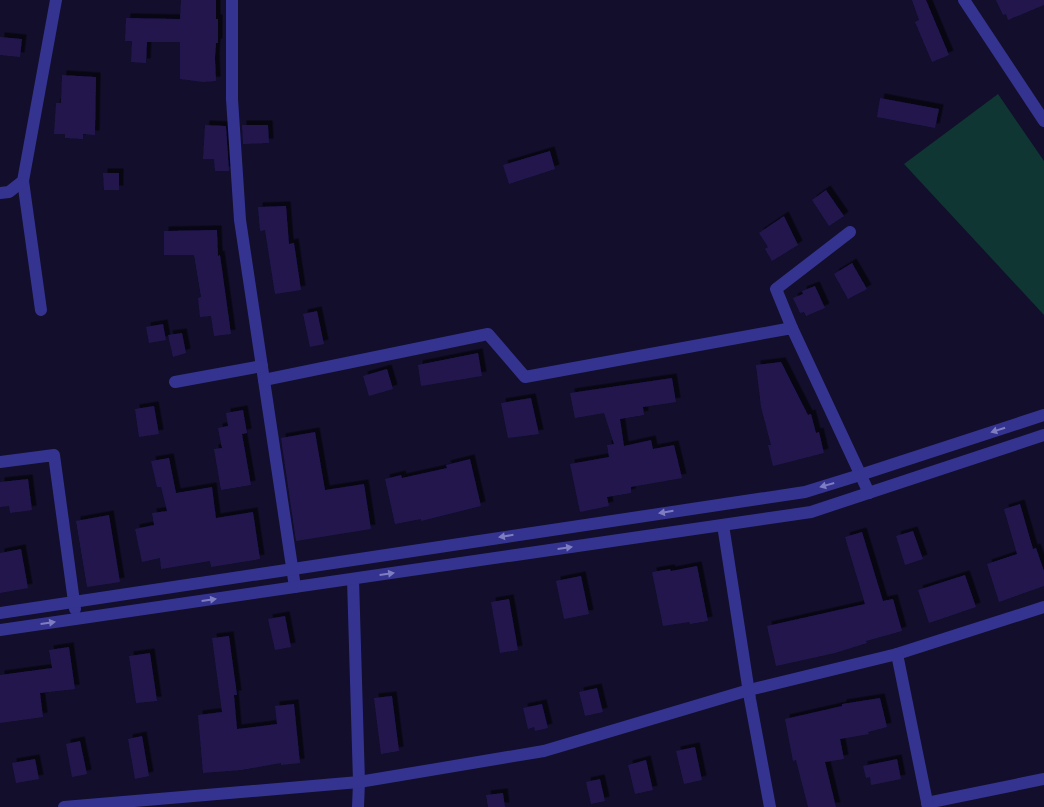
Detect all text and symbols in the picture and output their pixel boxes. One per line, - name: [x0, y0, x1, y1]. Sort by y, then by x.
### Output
- one-way arrow: [990, 427, 1005, 434]
- one-way arrow: [819, 482, 834, 490]
- one-way arrow: [658, 508, 674, 516]
- one-way arrow: [497, 533, 513, 541]
- one-way arrow: [558, 544, 574, 552]
- one-way arrow: [380, 569, 396, 577]
- one-way arrow: [201, 595, 217, 603]
- one-way arrow: [41, 619, 57, 627]

